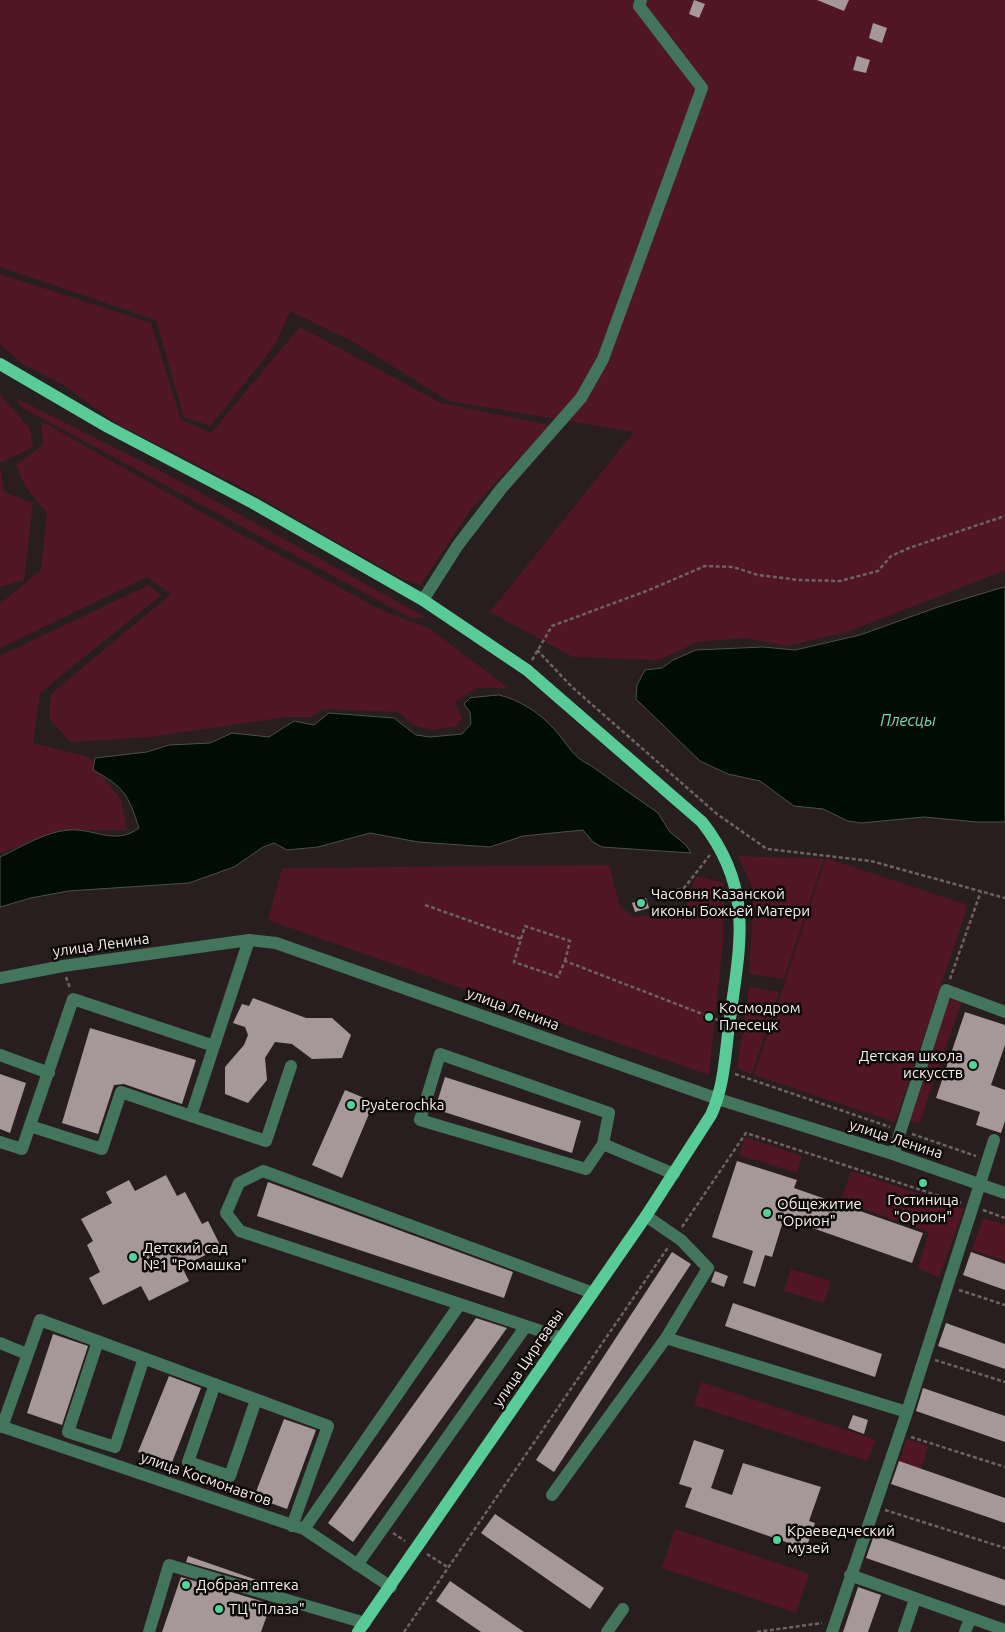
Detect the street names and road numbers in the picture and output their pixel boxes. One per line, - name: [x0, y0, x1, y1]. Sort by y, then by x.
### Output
- street label: улица Ленина: [52, 929, 150, 961]
- street label: улица Ленина: [464, 984, 562, 1034]
- street label: улица Ленина: [847, 1115, 945, 1163]
- street label: улица Циргвавы: [489, 1306, 567, 1410]
- street label: улица Космонавтов: [138, 1448, 274, 1510]

